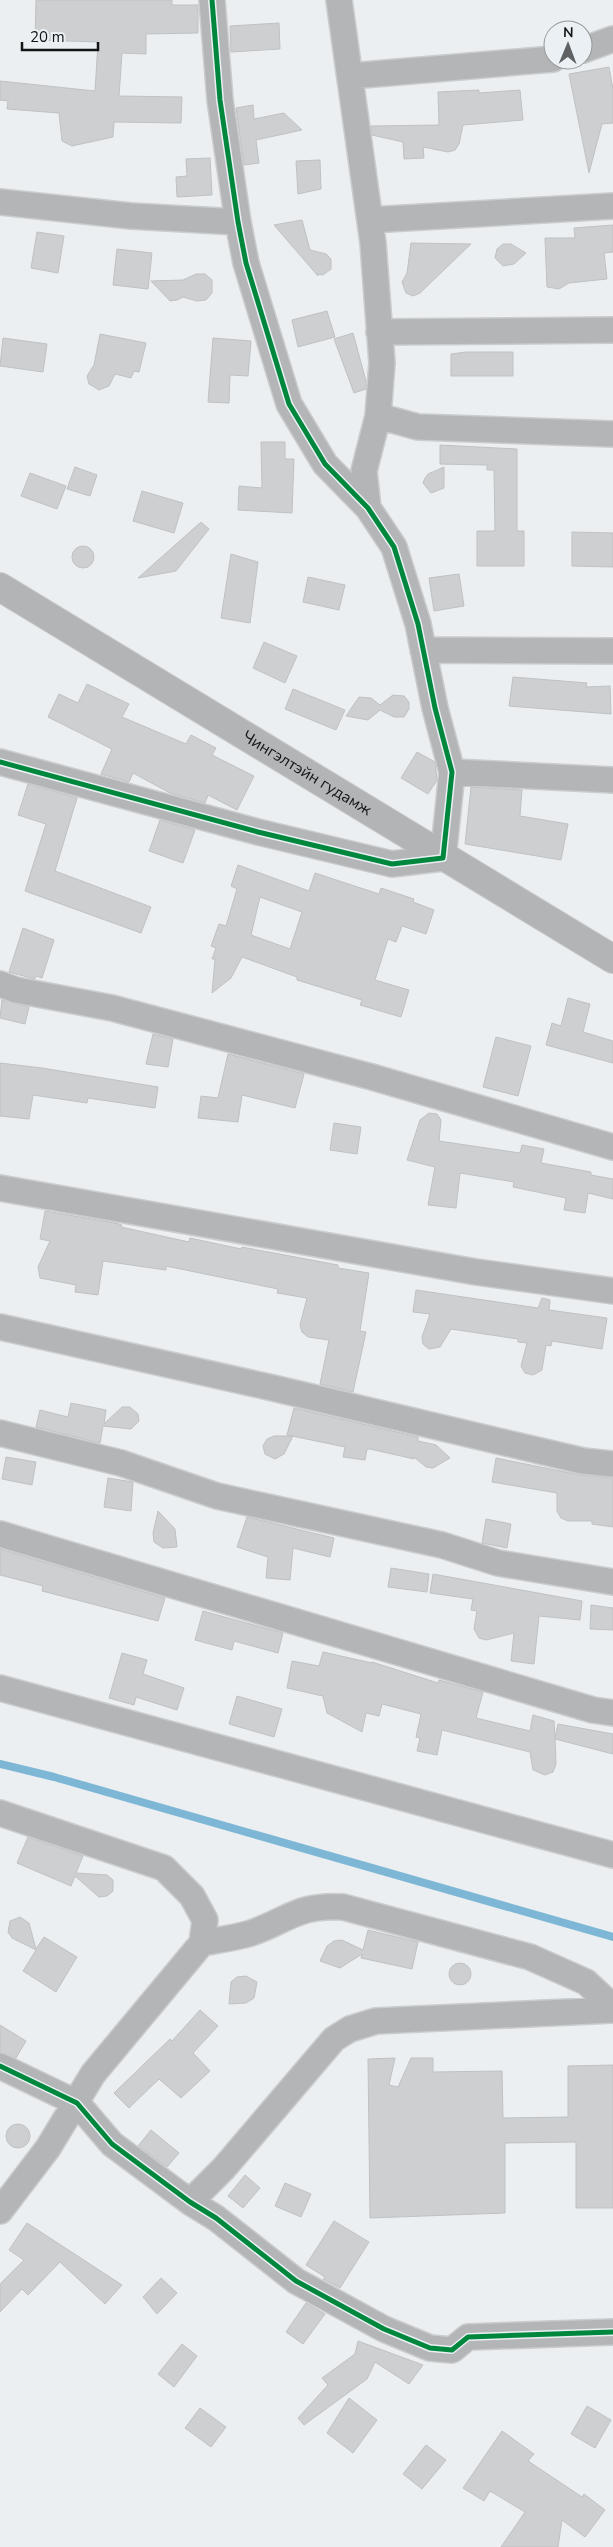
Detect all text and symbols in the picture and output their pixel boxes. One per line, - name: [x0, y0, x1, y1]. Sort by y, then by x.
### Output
- scale bar: [22, 20, 99, 52]
- north arrow: [543, 20, 593, 70]
- text: N: [563, 23, 574, 42]
- text: 20 m: [30, 27, 65, 47]
- street label: Чингэлтэйн гудамж: [238, 726, 376, 821]

